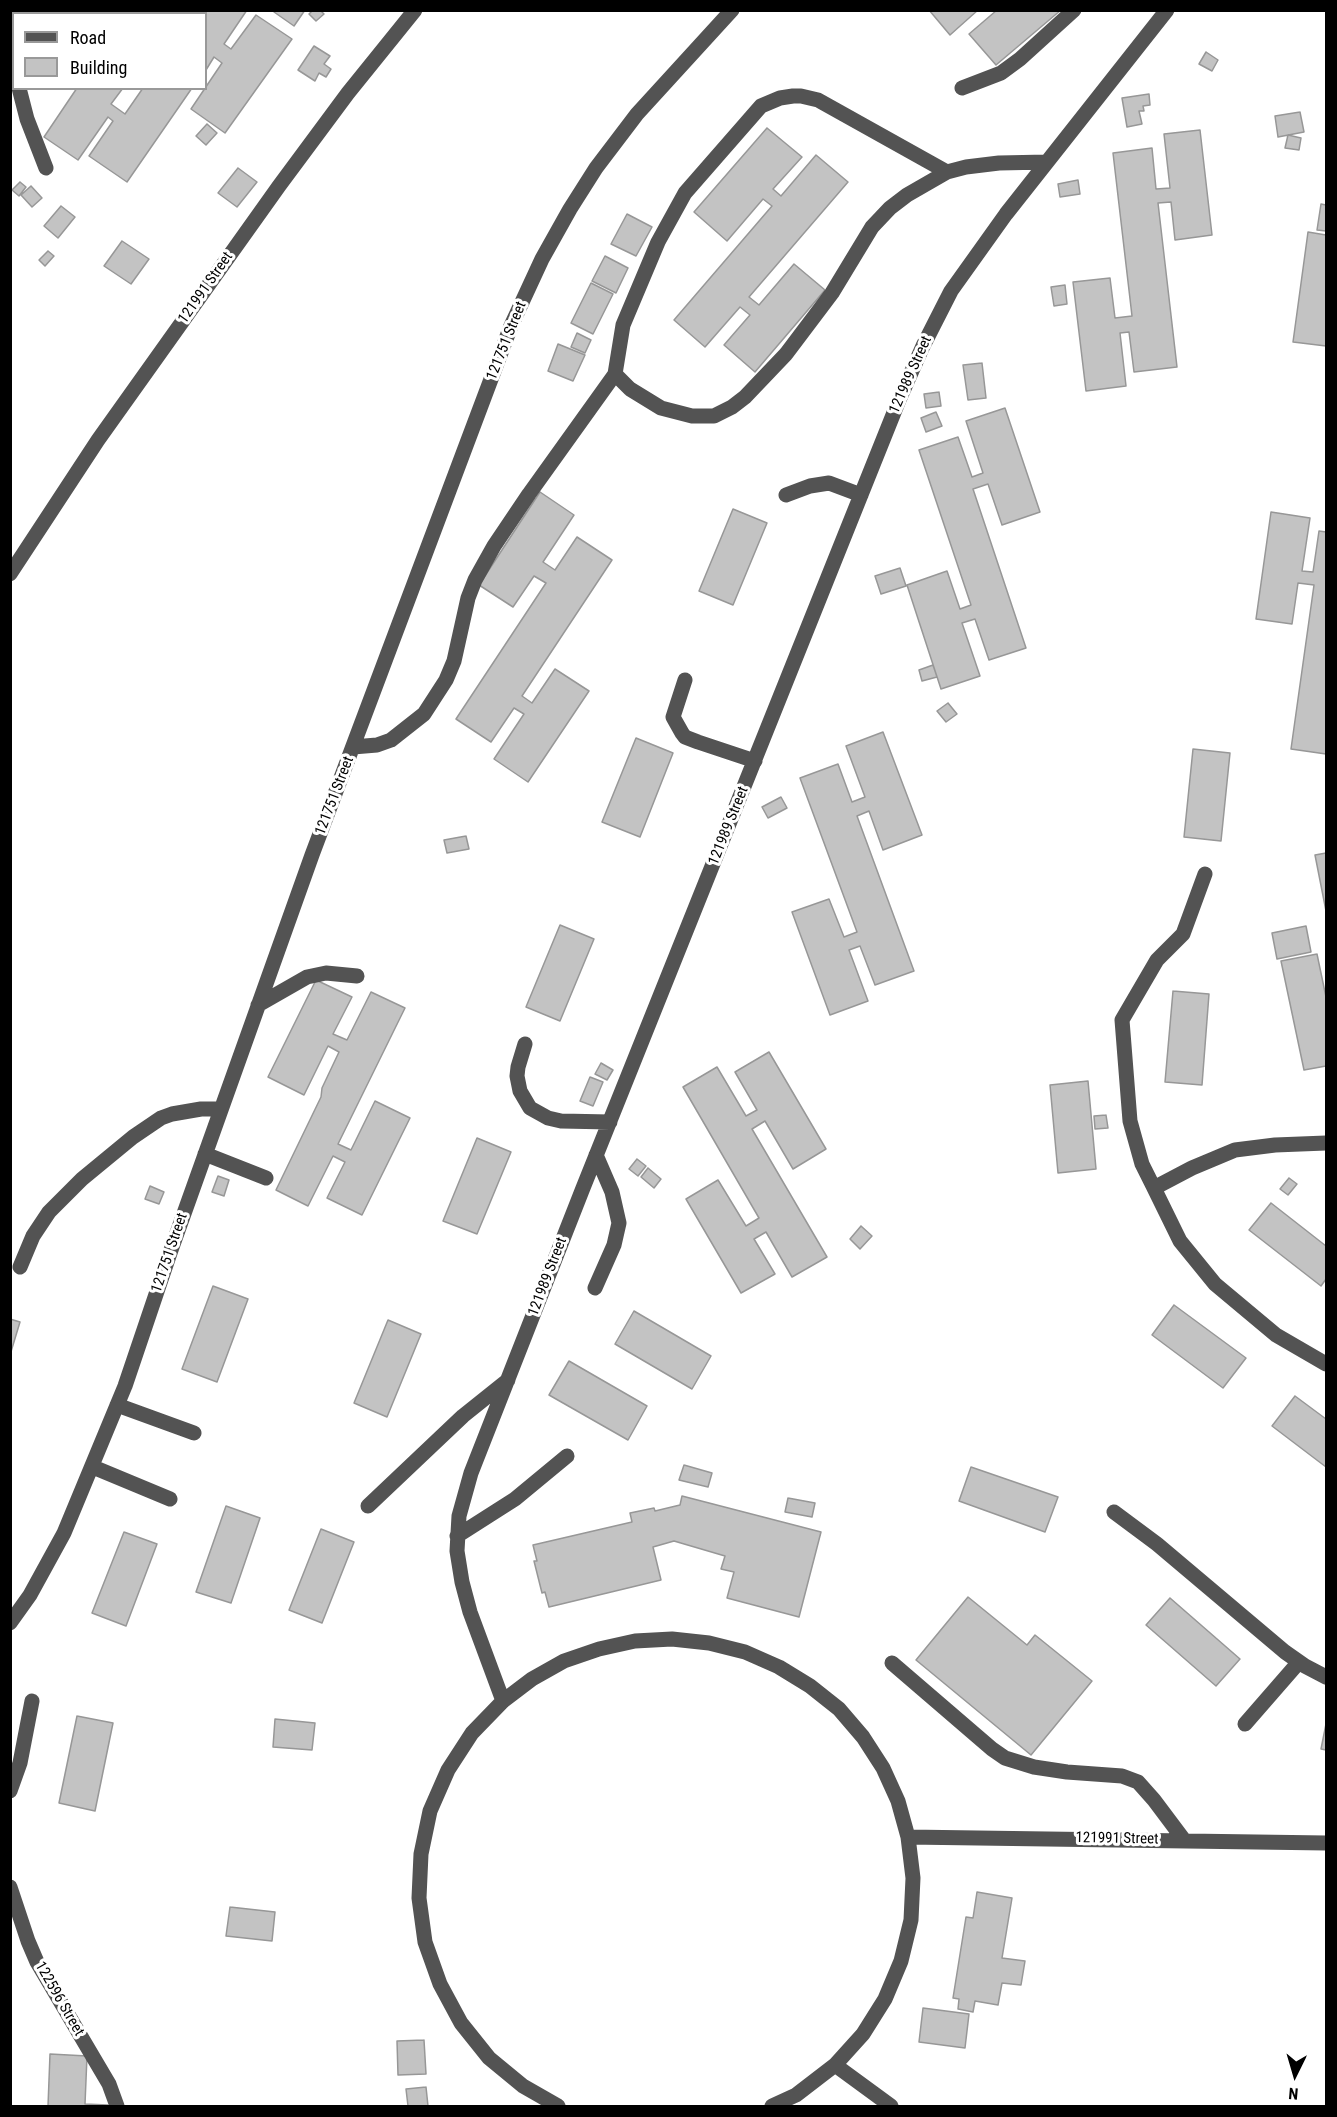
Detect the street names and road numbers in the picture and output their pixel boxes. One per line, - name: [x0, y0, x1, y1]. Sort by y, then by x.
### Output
- street label: 121991 Street: [175, 249, 237, 327]
- street label: 121751 Street: [483, 299, 531, 383]
- street label: 121989 Street: [886, 333, 936, 417]
- street label: 121751 Street: [312, 754, 358, 838]
- street label: 121989 Street: [705, 784, 753, 868]
- street label: 121751 Street: [148, 1211, 192, 1295]
- street label: 121989 Street: [525, 1235, 571, 1319]
- street label: 121991 Street: [1075, 1829, 1159, 1849]
- street label: 122596 Street: [30, 1959, 88, 2039]

